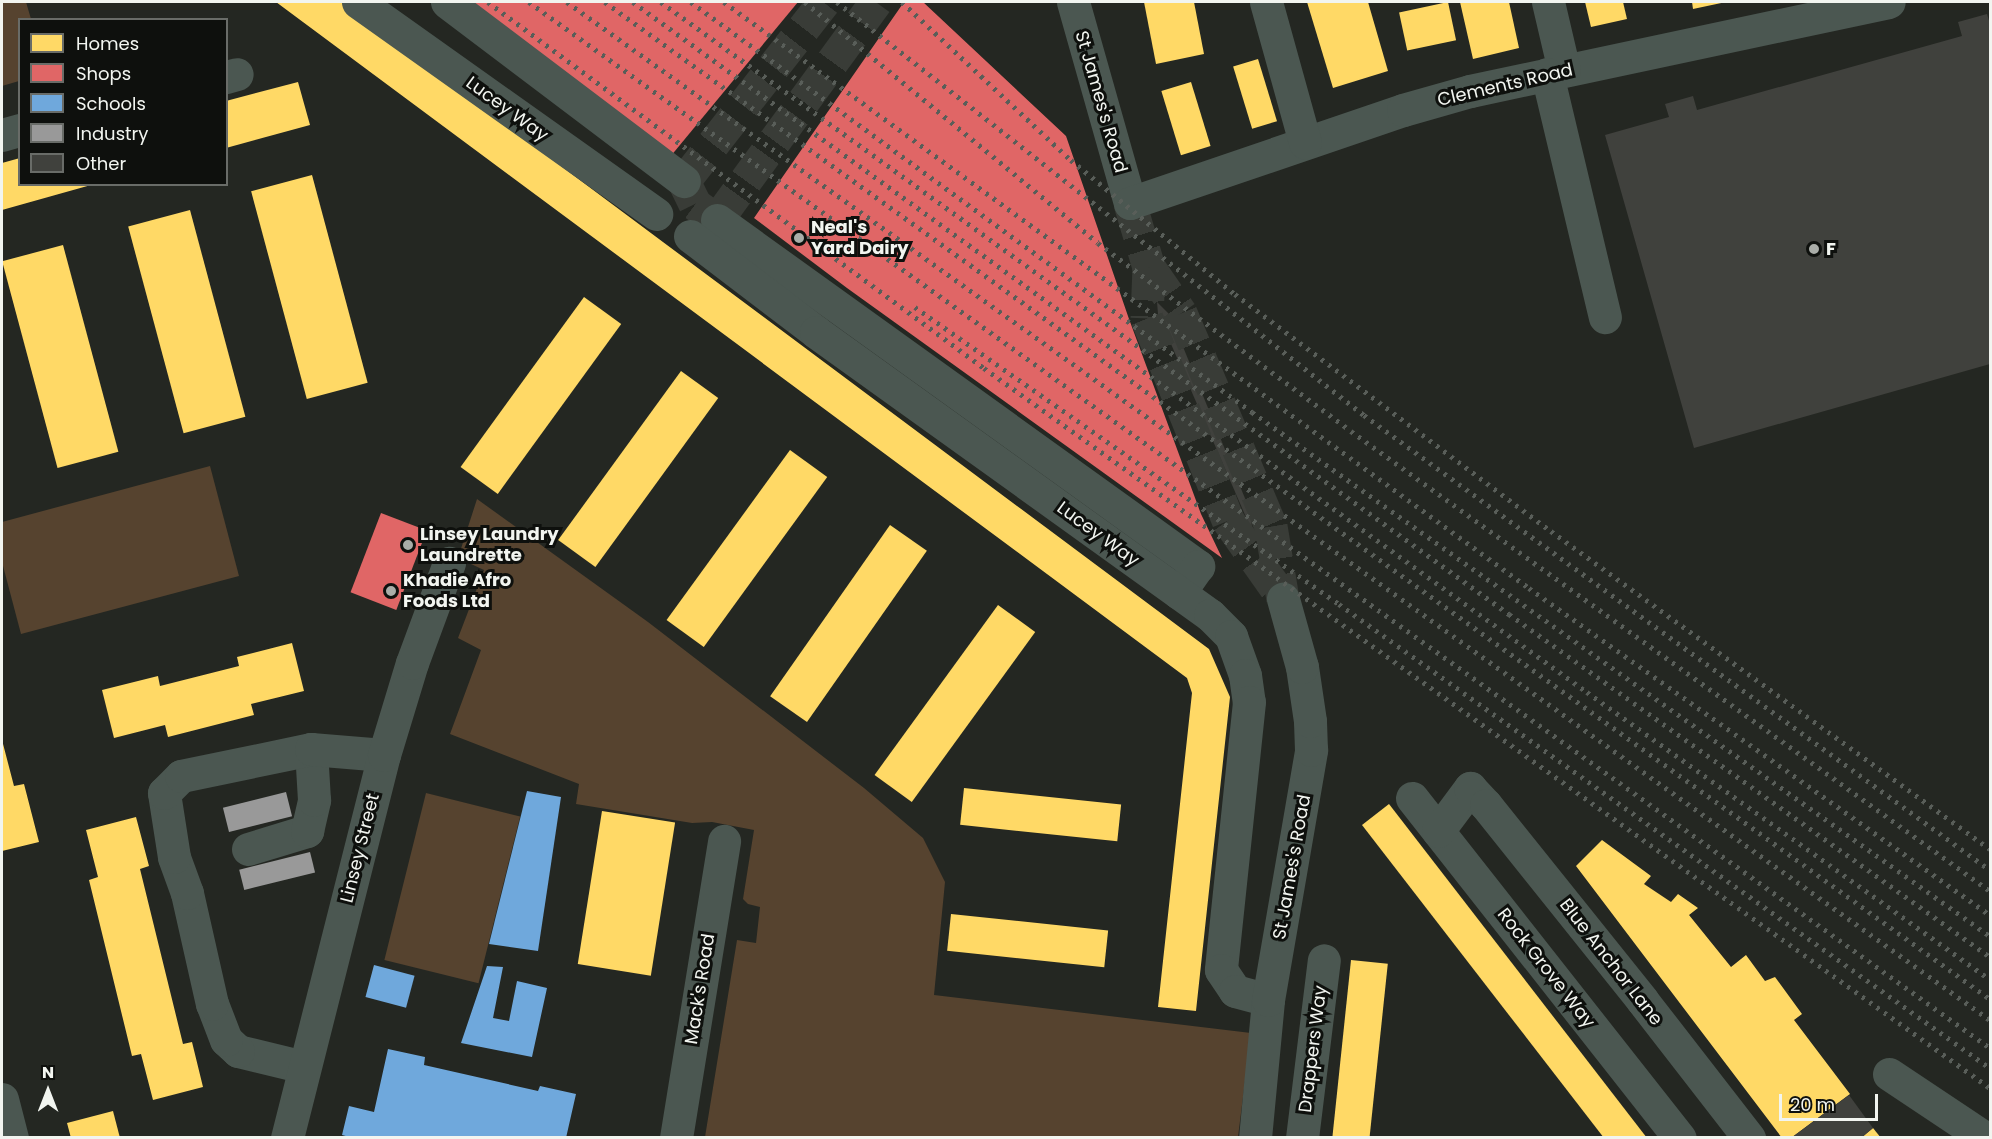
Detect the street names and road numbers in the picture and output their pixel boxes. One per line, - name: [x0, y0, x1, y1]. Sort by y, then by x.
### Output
- street label: St James's Road: [1070, 29, 1132, 175]
- street label: Clements Road: [1435, 59, 1575, 111]
- street label: Lucey Way: [462, 72, 552, 146]
- street label: Lucey Way: [1053, 497, 1143, 571]
- street label: Linsey Street: [336, 791, 384, 905]
- street label: St James's Road: [1269, 793, 1315, 941]
- street label: Blue Anchor Lane: [1555, 894, 1667, 1030]
- street label: Rock Grove Way: [1493, 904, 1599, 1032]
- street label: Mack's Road: [681, 932, 719, 1046]
- street label: Drappers Way: [1294, 984, 1332, 1114]

